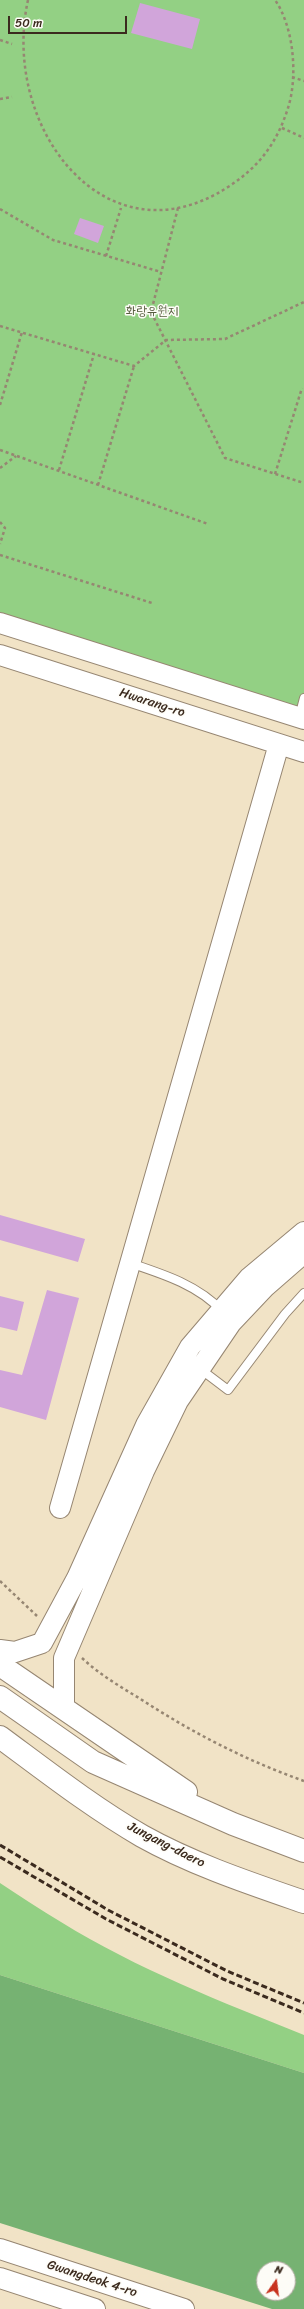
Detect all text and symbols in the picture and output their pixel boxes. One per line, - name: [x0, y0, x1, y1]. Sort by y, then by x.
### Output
- scale bar: [10, 8, 129, 34]
- text: 50 m: [15, 12, 42, 34]
- park label: 화랑유원지: [126, 304, 178, 320]
- street label: Hwarang-ro: [117, 685, 187, 721]
- street label: Jungang-daero: [125, 1819, 207, 1871]
- street label: Gwangdeok 4-ro: [45, 2257, 139, 2301]
- text: N: [273, 2260, 285, 2280]
- north arrow: [256, 2261, 296, 2301]

